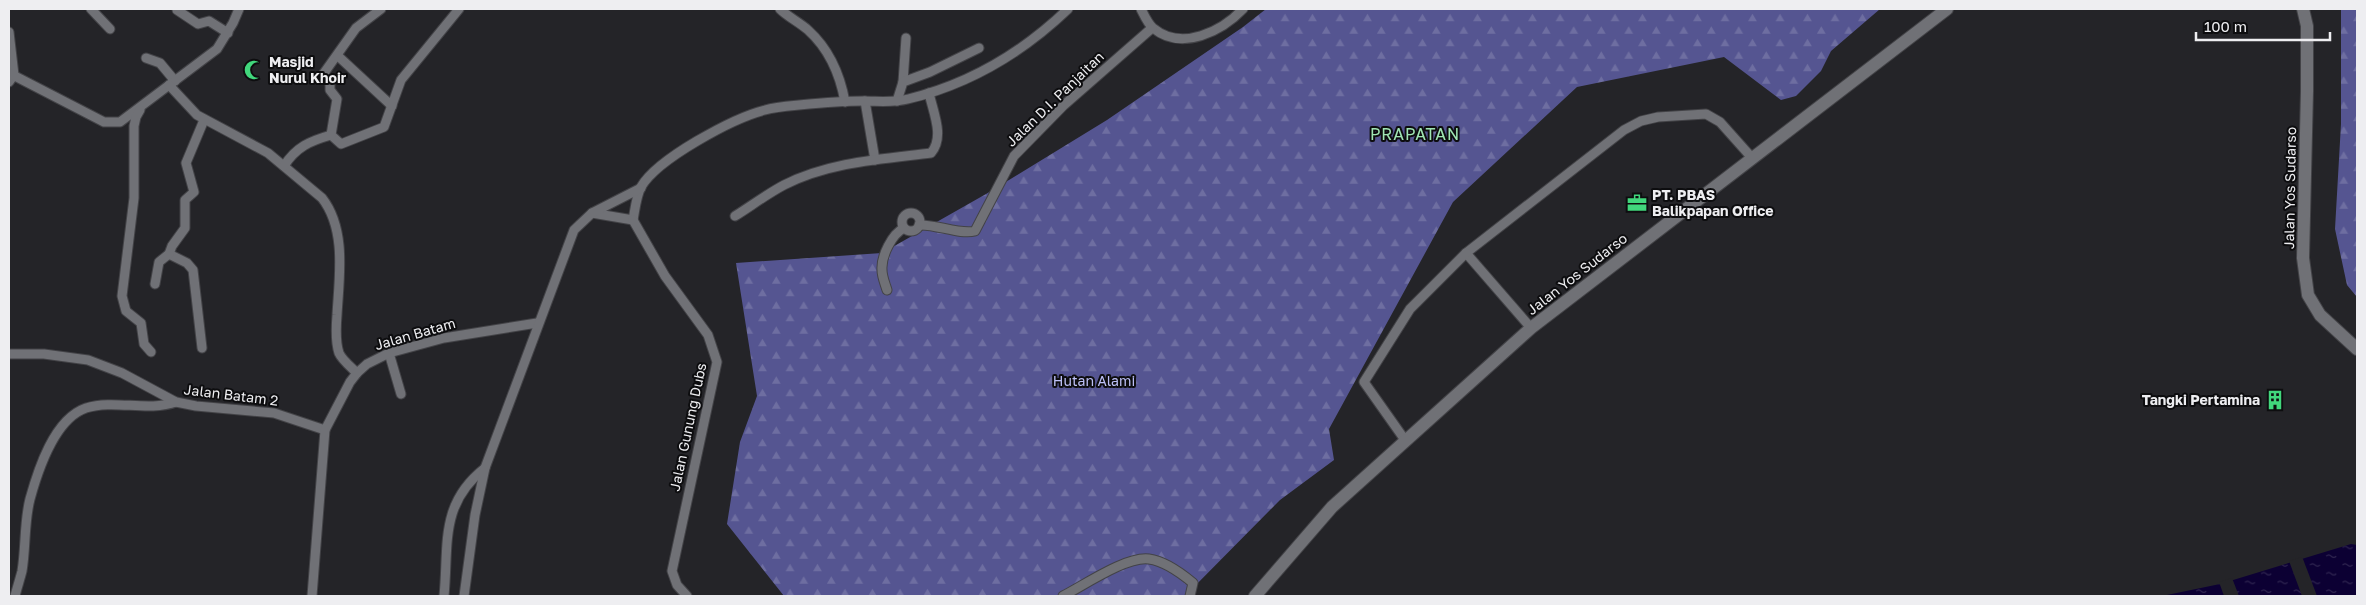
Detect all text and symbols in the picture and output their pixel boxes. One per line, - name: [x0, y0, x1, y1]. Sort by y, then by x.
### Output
- scale bar: [2196, 10, 2330, 42]
- text: 100 m: [2204, 17, 2247, 35]
- street label: Jalan D.I. Panjaitan: [1002, 48, 1107, 150]
- place label: Masjid Nurul Khoir: [269, 53, 347, 86]
- mosque icon: Masjid Nurul Khoir: [243, 59, 265, 81]
- district label: PRAPATAN: [1370, 124, 1460, 144]
- street label: Jalan Yos Sudarso: [2280, 127, 2299, 249]
- place label: PT. PBAS Balikpapan Office: [1652, 186, 1774, 219]
- office icon: PT. PBAS Balikpapan Office: [1626, 192, 1648, 214]
- street label: Jalan Yos Sudarso: [1523, 229, 1630, 318]
- street label: Jalan Batam: [373, 314, 457, 353]
- street label: Jalan Gunung Dubs: [666, 361, 709, 493]
- park label: Hutan Alami: [1053, 372, 1135, 389]
- street label: Jalan Batam 2: [183, 380, 279, 409]
- building icon: Tangki Pertamina: [2264, 389, 2286, 411]
- place label: Tangki Pertamina: [2142, 391, 2260, 408]

